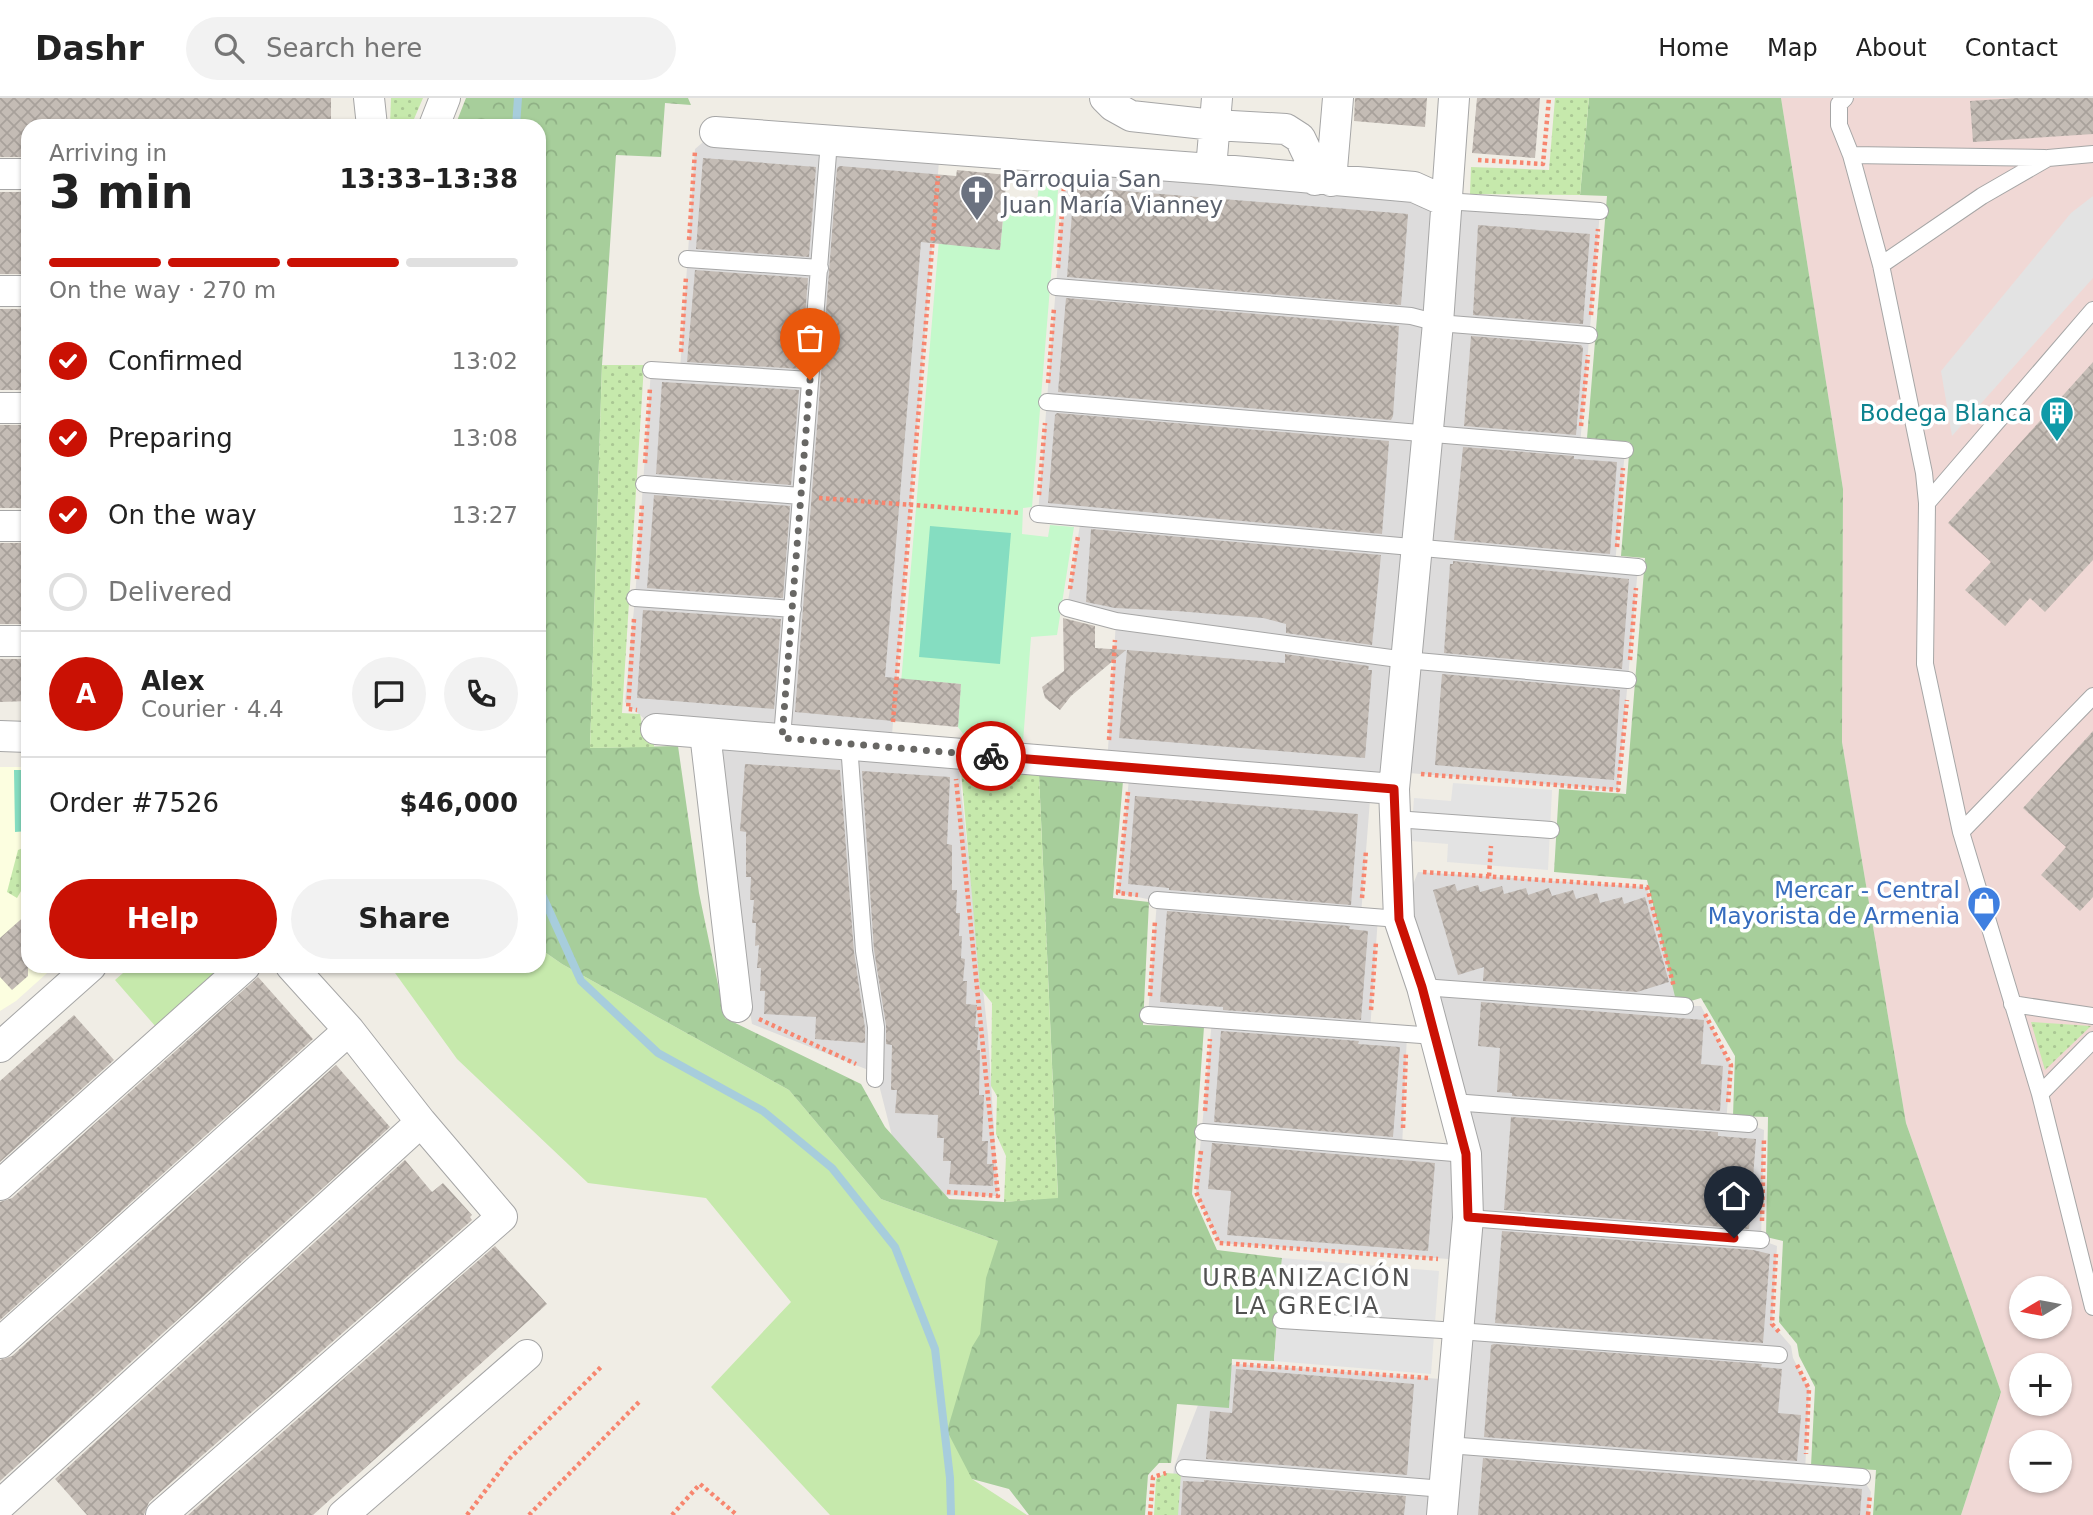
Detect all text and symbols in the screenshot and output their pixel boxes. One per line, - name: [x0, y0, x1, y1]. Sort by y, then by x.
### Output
- search box: [186, 17, 676, 80]
- text: Dashr: [35, 29, 144, 68]
- icon: search: [210, 29, 248, 67]
- text: Search here: [266, 33, 422, 63]
- text: Home: [1658, 34, 1729, 62]
- text: Map: [1767, 34, 1818, 62]
- text: About: [1856, 34, 1927, 62]
- text: Contact: [1965, 34, 2058, 62]
- text: Arriving in: [49, 140, 167, 166]
- text: 13:33–13:38: [339, 164, 518, 194]
- text: 3 min: [49, 165, 193, 219]
- place label: Parroquia San Juan María Vianney: [1000, 166, 1223, 218]
- church icon: Parroquia San Juan María Vianney: [958, 173, 996, 222]
- text: On the way · 270 m: [49, 277, 276, 303]
- pin: [780, 308, 840, 380]
- icon: bag: [791, 319, 829, 357]
- icon: check: [49, 342, 87, 380]
- text: Confirmed: [108, 346, 243, 376]
- text: 13:02: [452, 348, 518, 374]
- building icon: Bodega Blanca: [2038, 394, 2076, 443]
- place label: Bodega Blanca: [1860, 400, 2032, 426]
- icon: check: [49, 419, 87, 457]
- text: Preparing: [108, 423, 233, 453]
- text: 13:08: [452, 425, 518, 451]
- icon: check: [49, 496, 87, 534]
- text: On the way: [108, 500, 257, 530]
- text: 13:27: [452, 502, 518, 528]
- text: Delivered: [108, 577, 232, 607]
- button: chat: [352, 657, 426, 731]
- button: phone: [444, 657, 518, 731]
- text: Alex: [141, 666, 204, 696]
- text: A: [76, 679, 96, 709]
- text: Courier · 4.4: [141, 696, 284, 722]
- courier: [956, 721, 1026, 791]
- icon: bike: [972, 737, 1010, 775]
- text: Order #7526: [49, 788, 219, 818]
- text: $46,000: [400, 788, 518, 818]
- place label: Mercar - Central Mayorista de Armenia: [1708, 877, 1960, 929]
- button: Help: [49, 879, 277, 959]
- button: Share: [291, 879, 518, 959]
- shop icon: Mercar - Central Mayorista de Armenia: [1965, 884, 2003, 933]
- pin: [1704, 1166, 1764, 1238]
- icon: home: [1715, 1177, 1753, 1215]
- district label: URBANIZACIÓN LA GRECIA: [1202, 1262, 1412, 1320]
- north arrow: [2009, 1276, 2072, 1339]
- map controls: [2009, 1276, 2072, 1493]
- button: +: [2009, 1353, 2072, 1416]
- button: −: [2009, 1430, 2072, 1493]

